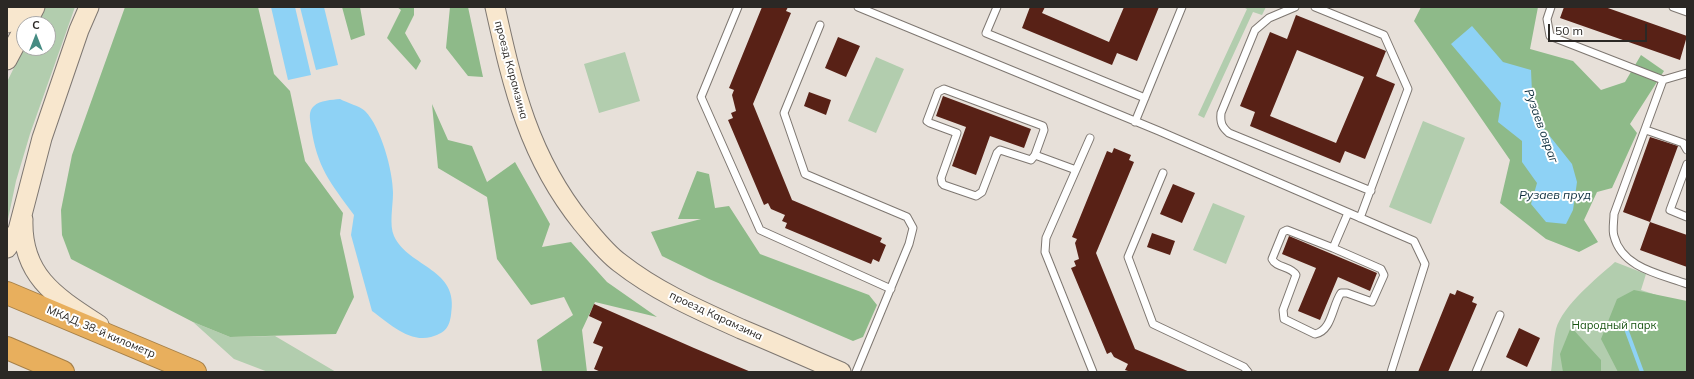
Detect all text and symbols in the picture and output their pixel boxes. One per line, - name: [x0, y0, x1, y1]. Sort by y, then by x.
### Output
- north arrow: [16, 16, 56, 56]
- scale bar: [1550, 16, 1649, 42]
- text: С: [32, 18, 40, 32]
- street label: проезд Карамзина: [492, 19, 530, 121]
- text: 50 m: [1555, 23, 1583, 38]
- water label: Рузаев овраг: [1521, 87, 1561, 165]
- water label: Рузаев пруд: [1519, 188, 1591, 202]
- street label: проезд Карамзина: [667, 289, 765, 343]
- street label: МКАД, 38-й километр: [45, 303, 157, 361]
- park label: Народный парк: [1572, 319, 1656, 333]

